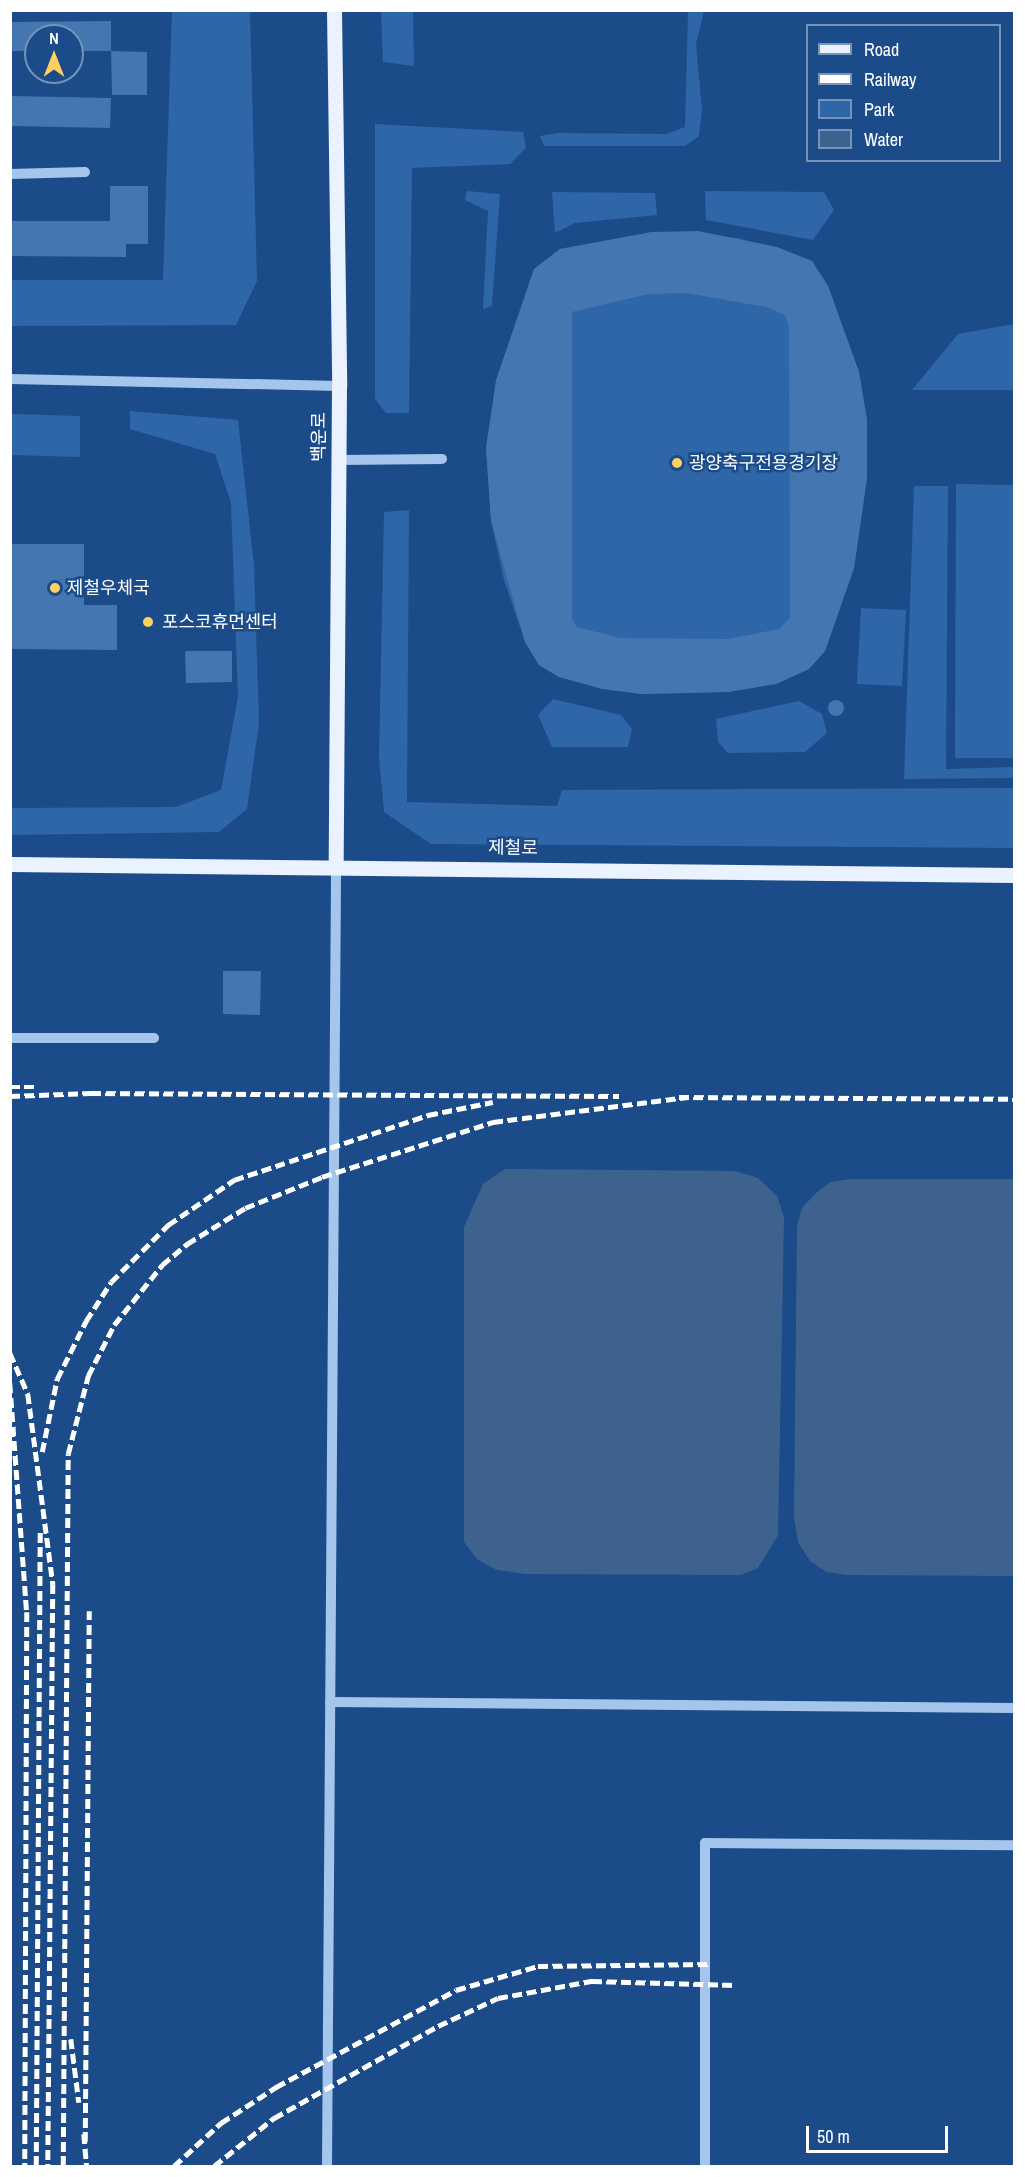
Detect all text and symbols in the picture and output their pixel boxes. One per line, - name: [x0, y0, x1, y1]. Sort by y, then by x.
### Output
- north arrow: [24, 24, 84, 84]
- legend: [806, 24, 1001, 162]
- text: N: [49, 27, 59, 49]
- text: Road: [864, 37, 899, 62]
- text: Railway: [864, 67, 917, 92]
- text: Park: [864, 97, 894, 122]
- text: Water: [864, 127, 903, 152]
- street label: 백운로: [308, 412, 330, 462]
- place label: 광양축구전용경기장: [689, 452, 838, 474]
- marker: 광양축구전용경기장: [670, 456, 684, 470]
- place label: 제철우체국: [67, 577, 150, 599]
- marker: 제철우체국: [48, 581, 62, 595]
- place label: 포스코휴먼센터: [162, 611, 278, 633]
- marker: 포스코휴먼센터: [139, 613, 157, 631]
- street label: 제철로: [488, 837, 538, 859]
- scale bar: [809, 2114, 952, 2152]
- text: 50 m: [817, 2124, 850, 2149]

